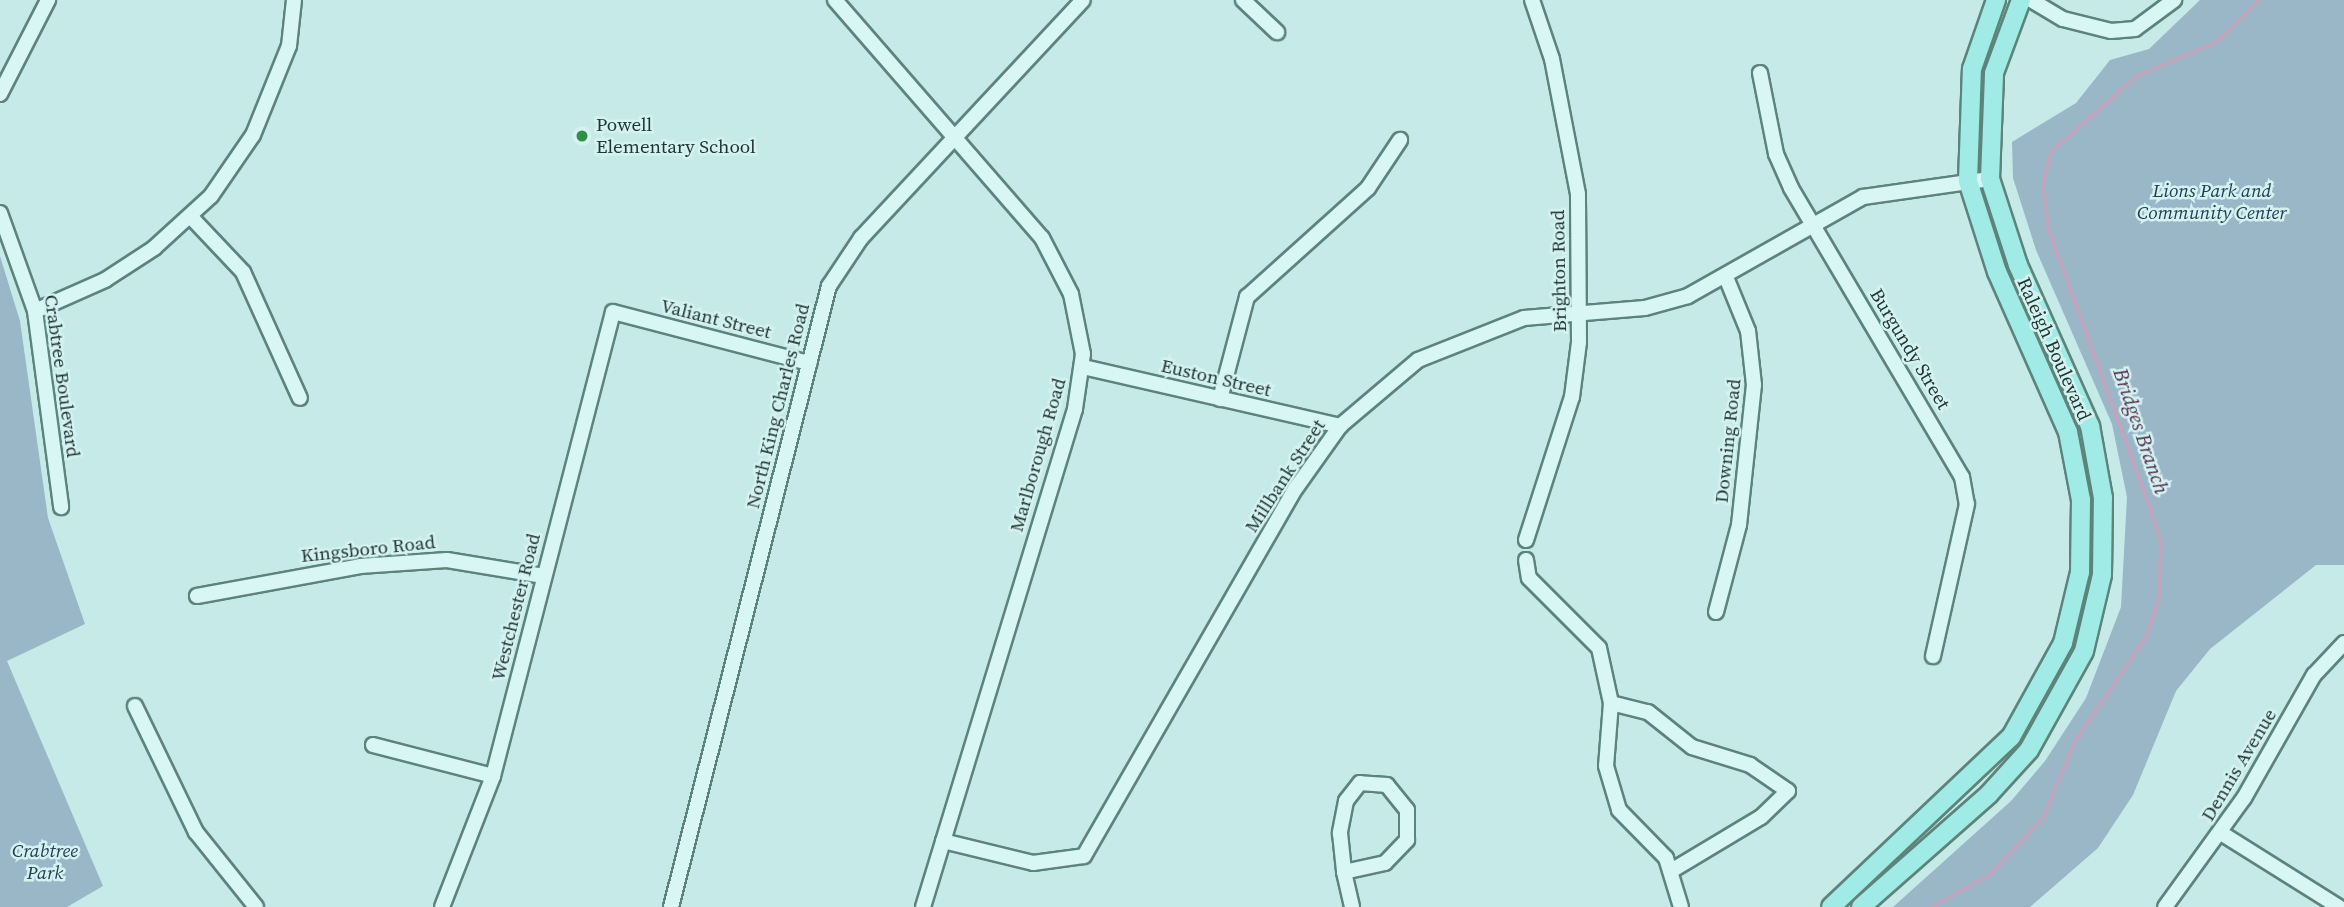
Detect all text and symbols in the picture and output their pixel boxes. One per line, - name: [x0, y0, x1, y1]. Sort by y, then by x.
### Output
- place label: Powell Elementary School: [596, 114, 756, 158]
- marker: Powell Elementary School: [574, 128, 590, 144]
- park label: Lions Park and Community Center: [2137, 180, 2287, 224]
- street label: Brighton Road: [1547, 210, 1571, 332]
- street label: Raleigh Boulevard: [2012, 274, 2096, 424]
- street label: Burgundy Street: [1865, 285, 1955, 413]
- street label: Crabtree Boulevard: [39, 293, 85, 459]
- street label: Valiant Street: [658, 294, 774, 344]
- street label: North King Charles Road: [741, 301, 815, 511]
- street label: Euston Street: [1159, 354, 1273, 402]
- water label: Bridges Branch: [2108, 365, 2174, 497]
- street label: Marlborough Road: [1005, 376, 1071, 534]
- street label: Downing Road: [1710, 378, 1746, 504]
- street label: Millbank Street: [1240, 415, 1330, 537]
- street label: Kingsboro Road: [300, 531, 436, 567]
- street label: Westchester Road: [487, 531, 545, 683]
- street label: Dennis Avenue: [2197, 705, 2281, 825]
- park label: Crabtree Park: [12, 840, 78, 884]

